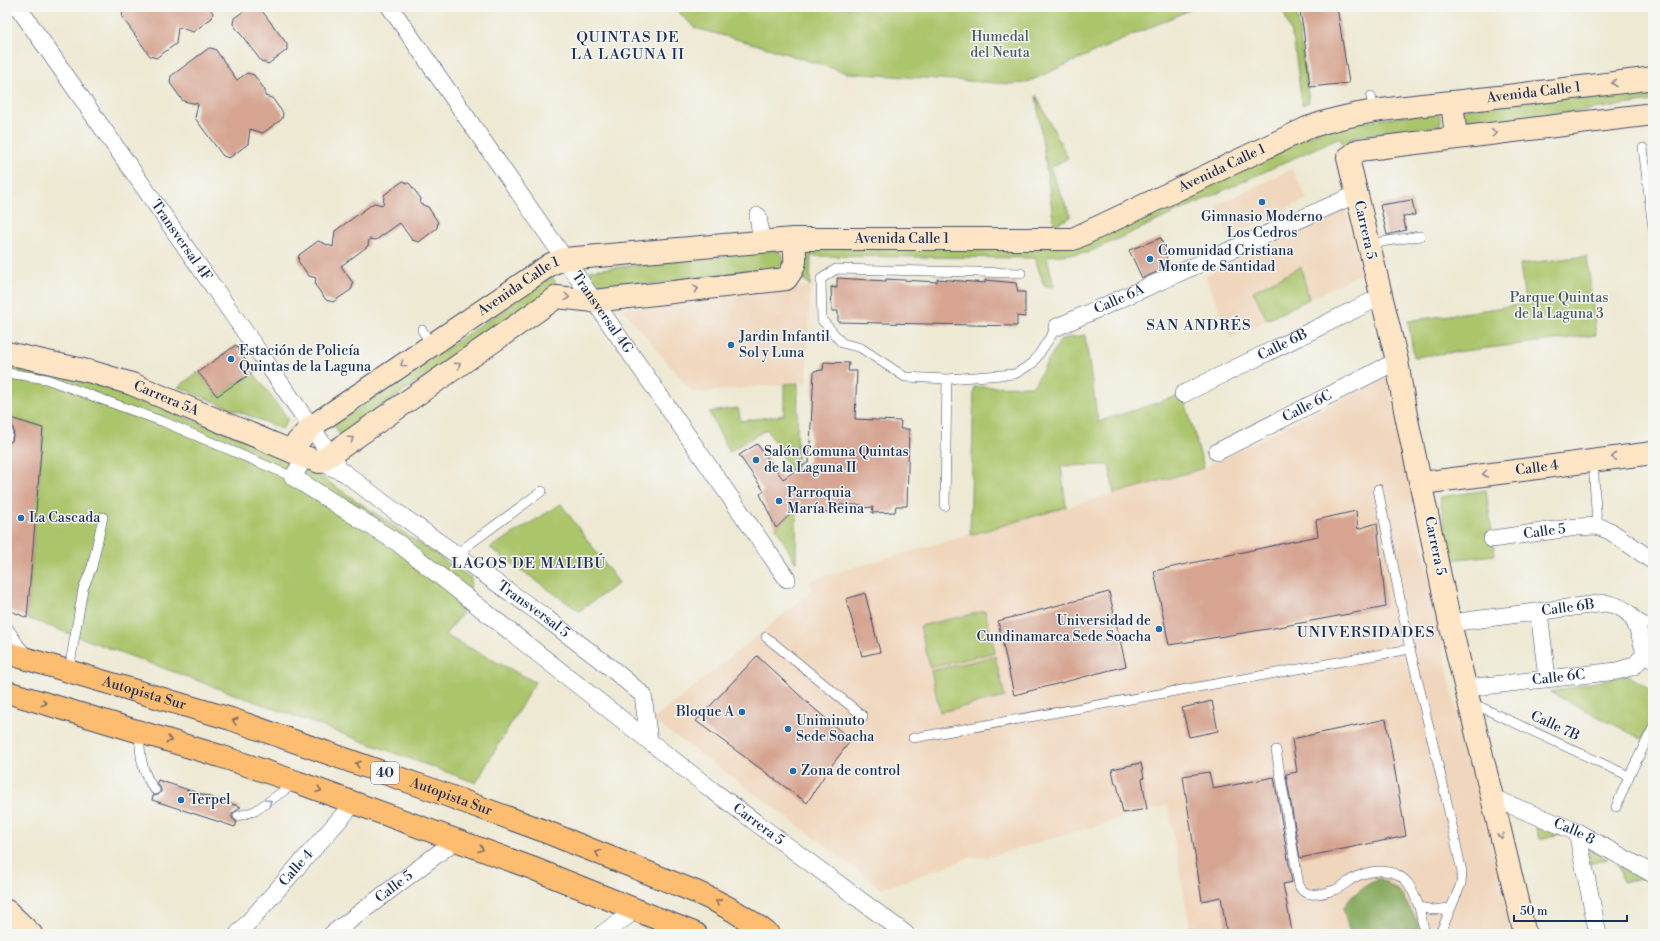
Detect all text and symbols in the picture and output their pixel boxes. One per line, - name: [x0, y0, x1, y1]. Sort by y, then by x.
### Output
- district label: QUINTAS DE LA LAGUNA II: [571, 28, 685, 64]
- park label: Humedal del Neuta: [970, 28, 1031, 62]
- street label: Avenida Calle 1: [1485, 78, 1582, 107]
- one-way arrow: [1611, 79, 1617, 88]
- one-way arrow: [1491, 129, 1497, 138]
- street label: Avenida Calle 1: [1174, 140, 1269, 197]
- street label: Transversal 4F: [147, 197, 216, 285]
- marker: Gimnasio Moderno Los Cedros: [1257, 197, 1267, 207]
- street label: Carrera 5: [1350, 199, 1381, 261]
- place label: Gimnasio Moderno Los Cedros: [1201, 208, 1323, 242]
- street label: Avenida Calle 1: [854, 230, 949, 248]
- place label: Comunidad Cristiana Monte de Santidad: [1158, 242, 1294, 276]
- street label: Avenida Calle 1: [473, 253, 562, 321]
- marker: Comunidad Cristiana Monte de Santidad: [1145, 254, 1155, 264]
- street label: Transversal 4G: [567, 268, 637, 358]
- street label: Calle 6A: [1091, 280, 1147, 318]
- one-way arrow: [693, 285, 699, 294]
- park label: Parque Quintas de la Laguna 3: [1510, 289, 1608, 323]
- one-way arrow: [564, 293, 570, 302]
- district label: SAN ANDRÉS: [1146, 315, 1252, 335]
- street label: Calle 6B: [1255, 325, 1310, 365]
- place label: Jardin Infantil Sol y Luna: [738, 328, 830, 362]
- marker: Jardin Infantil Sol y Luna: [726, 340, 736, 350]
- place label: Estación de Policía Quintas de la Laguna: [239, 342, 372, 376]
- marker: Estación de Policía Quintas de la Laguna: [226, 354, 236, 364]
- one-way arrow: [400, 359, 407, 366]
- one-way arrow: [454, 362, 461, 370]
- street label: Carrera 5A: [131, 377, 202, 420]
- street label: Calle 6C: [1279, 386, 1335, 426]
- one-way arrow: [347, 436, 354, 444]
- place label: Salón Comuna Quintas de la Laguna II: [764, 443, 909, 477]
- one-way arrow: [1611, 452, 1617, 461]
- marker: Salón Comuna Quintas de la Laguna II: [751, 455, 761, 465]
- street label: Calle 4: [1514, 456, 1560, 480]
- one-way arrow: [1482, 469, 1488, 478]
- place label: Parroquia María Reina: [787, 484, 865, 518]
- marker: Parroquia María Reina: [774, 496, 784, 506]
- place label: La Cascada: [29, 509, 101, 527]
- marker: La Cascada: [16, 513, 26, 523]
- street label: Carrera 5: [1420, 515, 1450, 577]
- street label: Calle 5: [1522, 520, 1567, 543]
- district label: LAGOS DE MALIBÚ: [452, 553, 606, 573]
- street label: Transversal 5: [494, 577, 573, 642]
- street label: Calle 6B: [1540, 595, 1596, 620]
- place label: Universidad de Cundinamarca Sede Soacha: [976, 612, 1152, 646]
- district label: UNIVERSIDADES: [1297, 623, 1435, 642]
- marker: Universidad de Cundinamarca Sede Soacha: [1154, 624, 1164, 634]
- street label: Calle 6C: [1531, 666, 1586, 690]
- street label: Autopista Sur: [99, 672, 188, 714]
- one-way arrow: [41, 698, 48, 707]
- place label: Bloque A: [675, 703, 734, 721]
- marker: Bloque A: [737, 707, 747, 717]
- street label: Calle 7B: [1528, 707, 1582, 745]
- place label: Uniminuto Sede Soacha: [796, 712, 875, 746]
- one-way arrow: [232, 717, 239, 726]
- marker: Uniminuto Sede Soacha: [783, 724, 793, 734]
- one-way arrow: [165, 735, 172, 744]
- one-way arrow: [354, 760, 361, 769]
- road number: 40: [371, 762, 399, 784]
- place label: Zona de control: [801, 762, 900, 780]
- marker: Zona de control: [788, 766, 798, 776]
- street label: Autopista Sur: [407, 773, 495, 820]
- one-way arrow: [315, 785, 322, 794]
- place label: Terpel: [189, 791, 230, 809]
- marker: Terpel: [176, 795, 186, 805]
- one-way arrow: [265, 799, 272, 807]
- street label: Carrera 5: [729, 799, 788, 850]
- street label: Calle 8: [1551, 814, 1598, 849]
- one-way arrow: [1497, 833, 1505, 839]
- one-way arrow: [477, 844, 484, 852]
- street label: Calle 4: [275, 846, 317, 890]
- one-way arrow: [595, 849, 602, 857]
- street label: Calle 5: [372, 867, 417, 907]
- scale bar: [1514, 897, 1627, 923]
- one-way arrow: [715, 900, 722, 907]
- text: 50 m: [1520, 904, 1548, 919]

